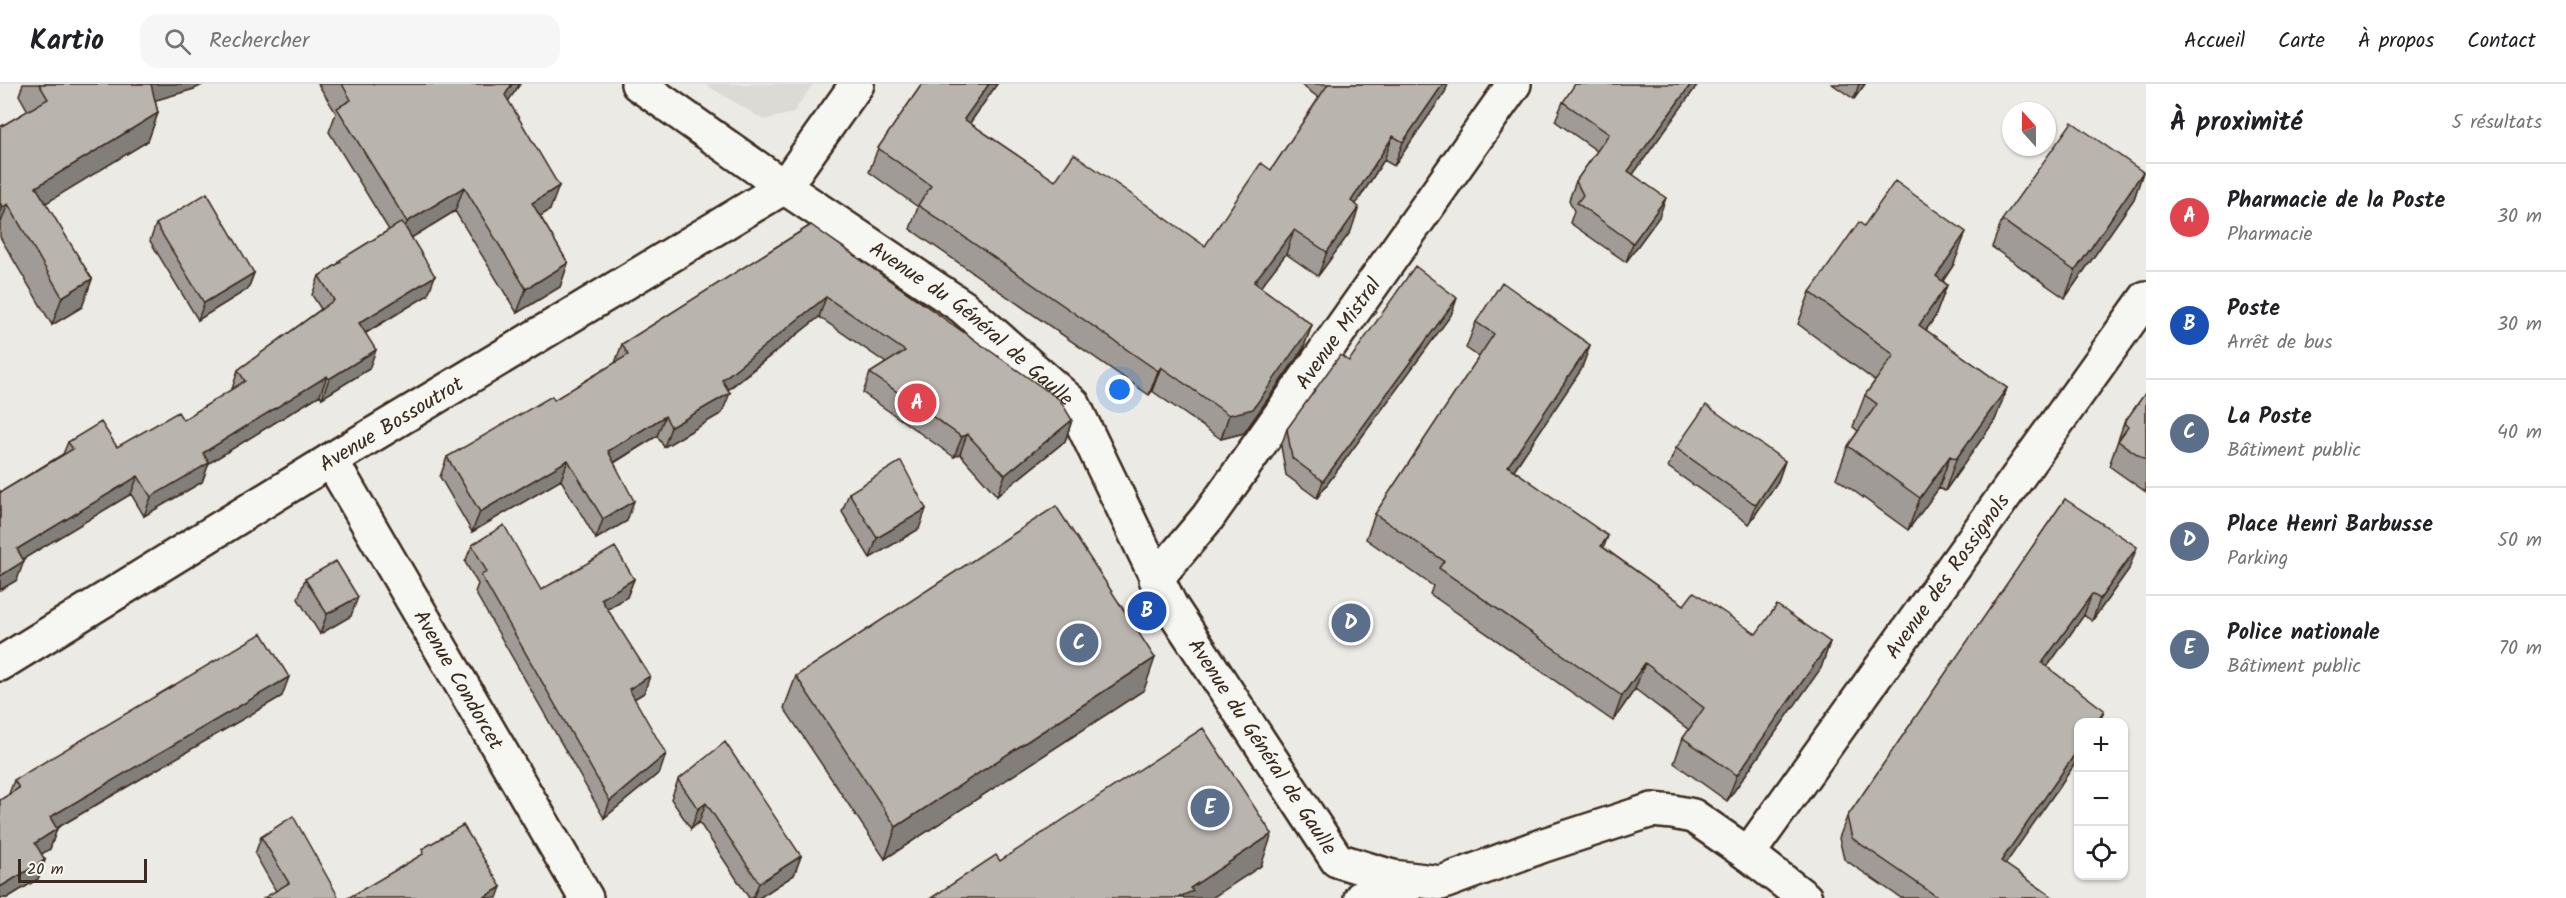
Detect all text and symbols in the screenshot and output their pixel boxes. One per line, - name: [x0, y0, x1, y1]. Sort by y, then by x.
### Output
- search box: [140, 14, 560, 68]
- text: Kartio: [30, 19, 104, 64]
- text: Rechercher: [209, 24, 309, 59]
- icon: search: [161, 25, 194, 58]
- text: Accueil: [2184, 25, 2245, 58]
- text: Carte: [2278, 25, 2325, 58]
- text: À propos: [2358, 25, 2434, 58]
- text: Contact: [2467, 25, 2536, 58]
- north arrow: [2002, 102, 2056, 156]
- text: À proximité: [2170, 102, 2302, 144]
- text: 5 résultats: [2451, 107, 2542, 139]
- text: Pharmacie de la Poste: [2227, 184, 2445, 219]
- text: A: [2183, 201, 2196, 233]
- text: 30 m: [2497, 201, 2542, 233]
- text: Pharmacie: [2227, 219, 2313, 251]
- street label: Avenue du Général de Gaulle: [864, 236, 1076, 414]
- street label: Avenue Mistral: [1288, 271, 1390, 397]
- text: Poste: [2227, 292, 2280, 327]
- text: B: [2183, 309, 2196, 341]
- text: 30 m: [2497, 309, 2542, 341]
- text: Arrêt de bus: [2227, 327, 2333, 359]
- street label: Avenue Bossoutrot: [313, 368, 471, 481]
- your location: [1105, 375, 1134, 404]
- pin: A: [898, 380, 936, 426]
- text: La Poste: [2227, 400, 2312, 435]
- text: C: [2183, 417, 2196, 449]
- text: 40 m: [2497, 417, 2542, 449]
- text: Bâtiment public: [2227, 435, 2361, 467]
- street label: Avenue des Rossignols: [1878, 487, 2019, 667]
- text: Place Henri Barbusse: [2227, 508, 2433, 543]
- text: D: [2183, 525, 2196, 557]
- text: 50 m: [2497, 525, 2542, 557]
- text: Parking: [2227, 543, 2288, 575]
- pin: B: [1128, 588, 1166, 634]
- pin: D: [1332, 600, 1370, 646]
- street label: Avenue Condorcet: [404, 604, 512, 757]
- text: Police nationale: [2227, 616, 2380, 651]
- pin: C: [1060, 620, 1098, 666]
- street label: Avenue du Général de Gaulle: [1178, 632, 1345, 863]
- text: E: [2184, 633, 2195, 665]
- text: 70 m: [2499, 633, 2542, 665]
- text: Bâtiment public: [2227, 651, 2361, 683]
- map controls: [2074, 718, 2128, 880]
- button: +: [2074, 718, 2128, 772]
- button: −: [2074, 772, 2128, 826]
- pin: E: [1190, 786, 1230, 830]
- button: locate: [2074, 826, 2128, 880]
- scale bar: [18, 856, 147, 884]
- text: 20 m: [27, 857, 63, 882]

